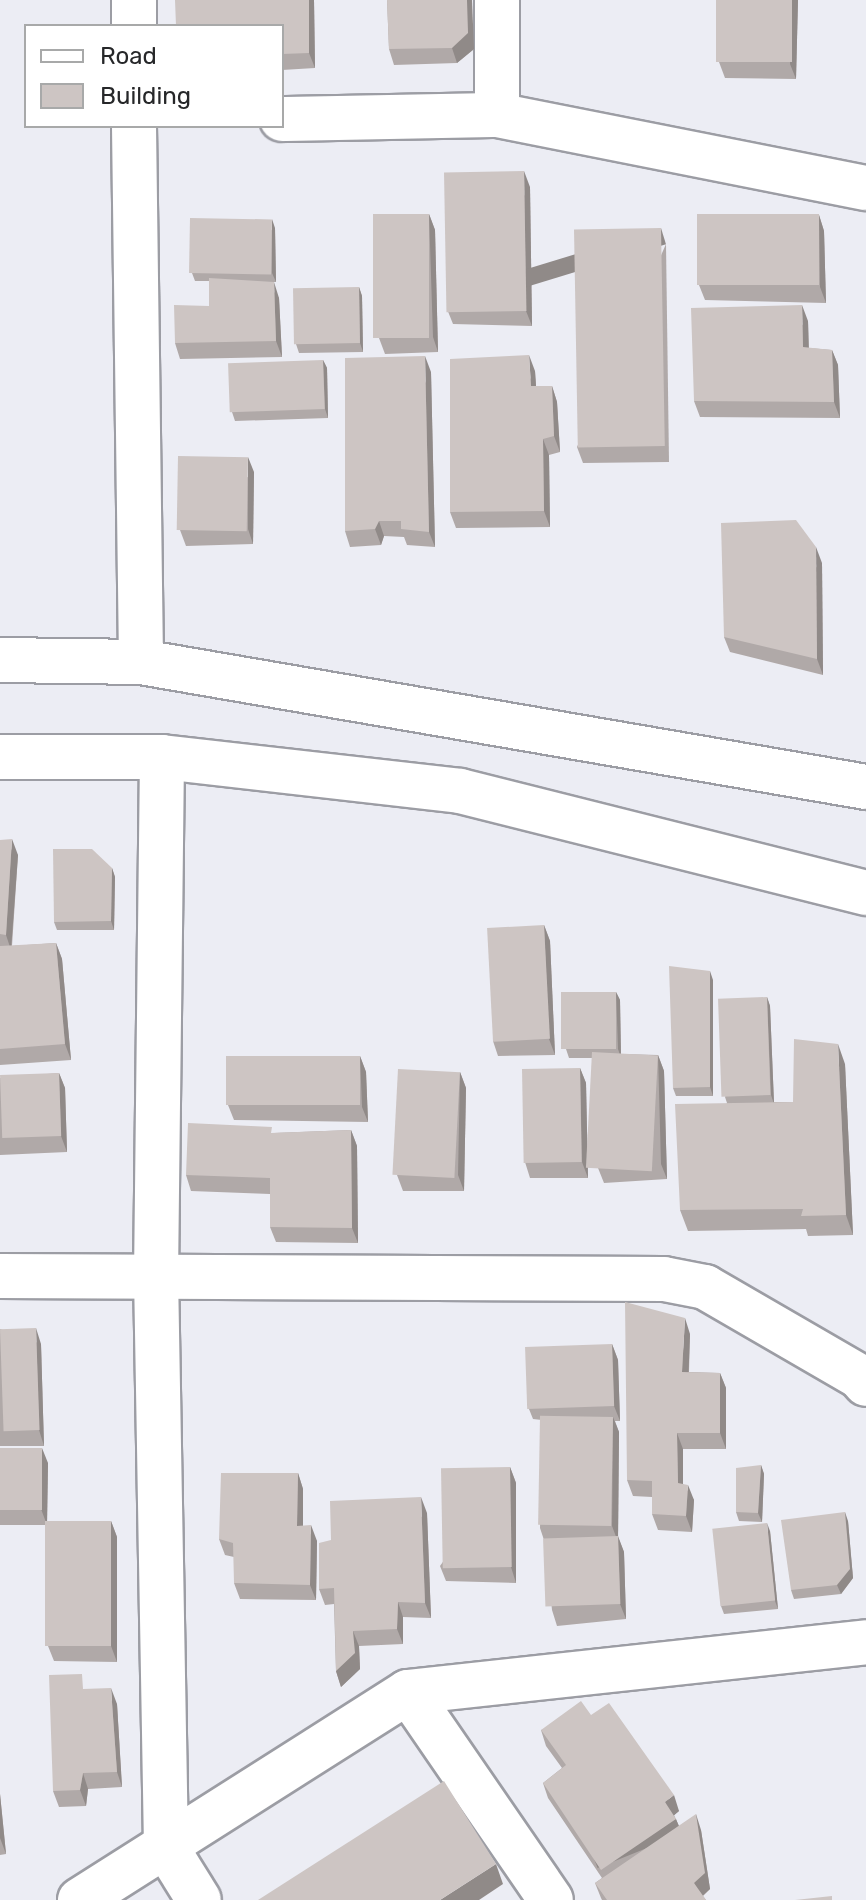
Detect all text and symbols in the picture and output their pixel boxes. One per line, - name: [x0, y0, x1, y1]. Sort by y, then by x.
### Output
- legend: [24, 24, 284, 128]
- text: Road: [100, 42, 157, 70]
- text: Building: [100, 82, 191, 110]

